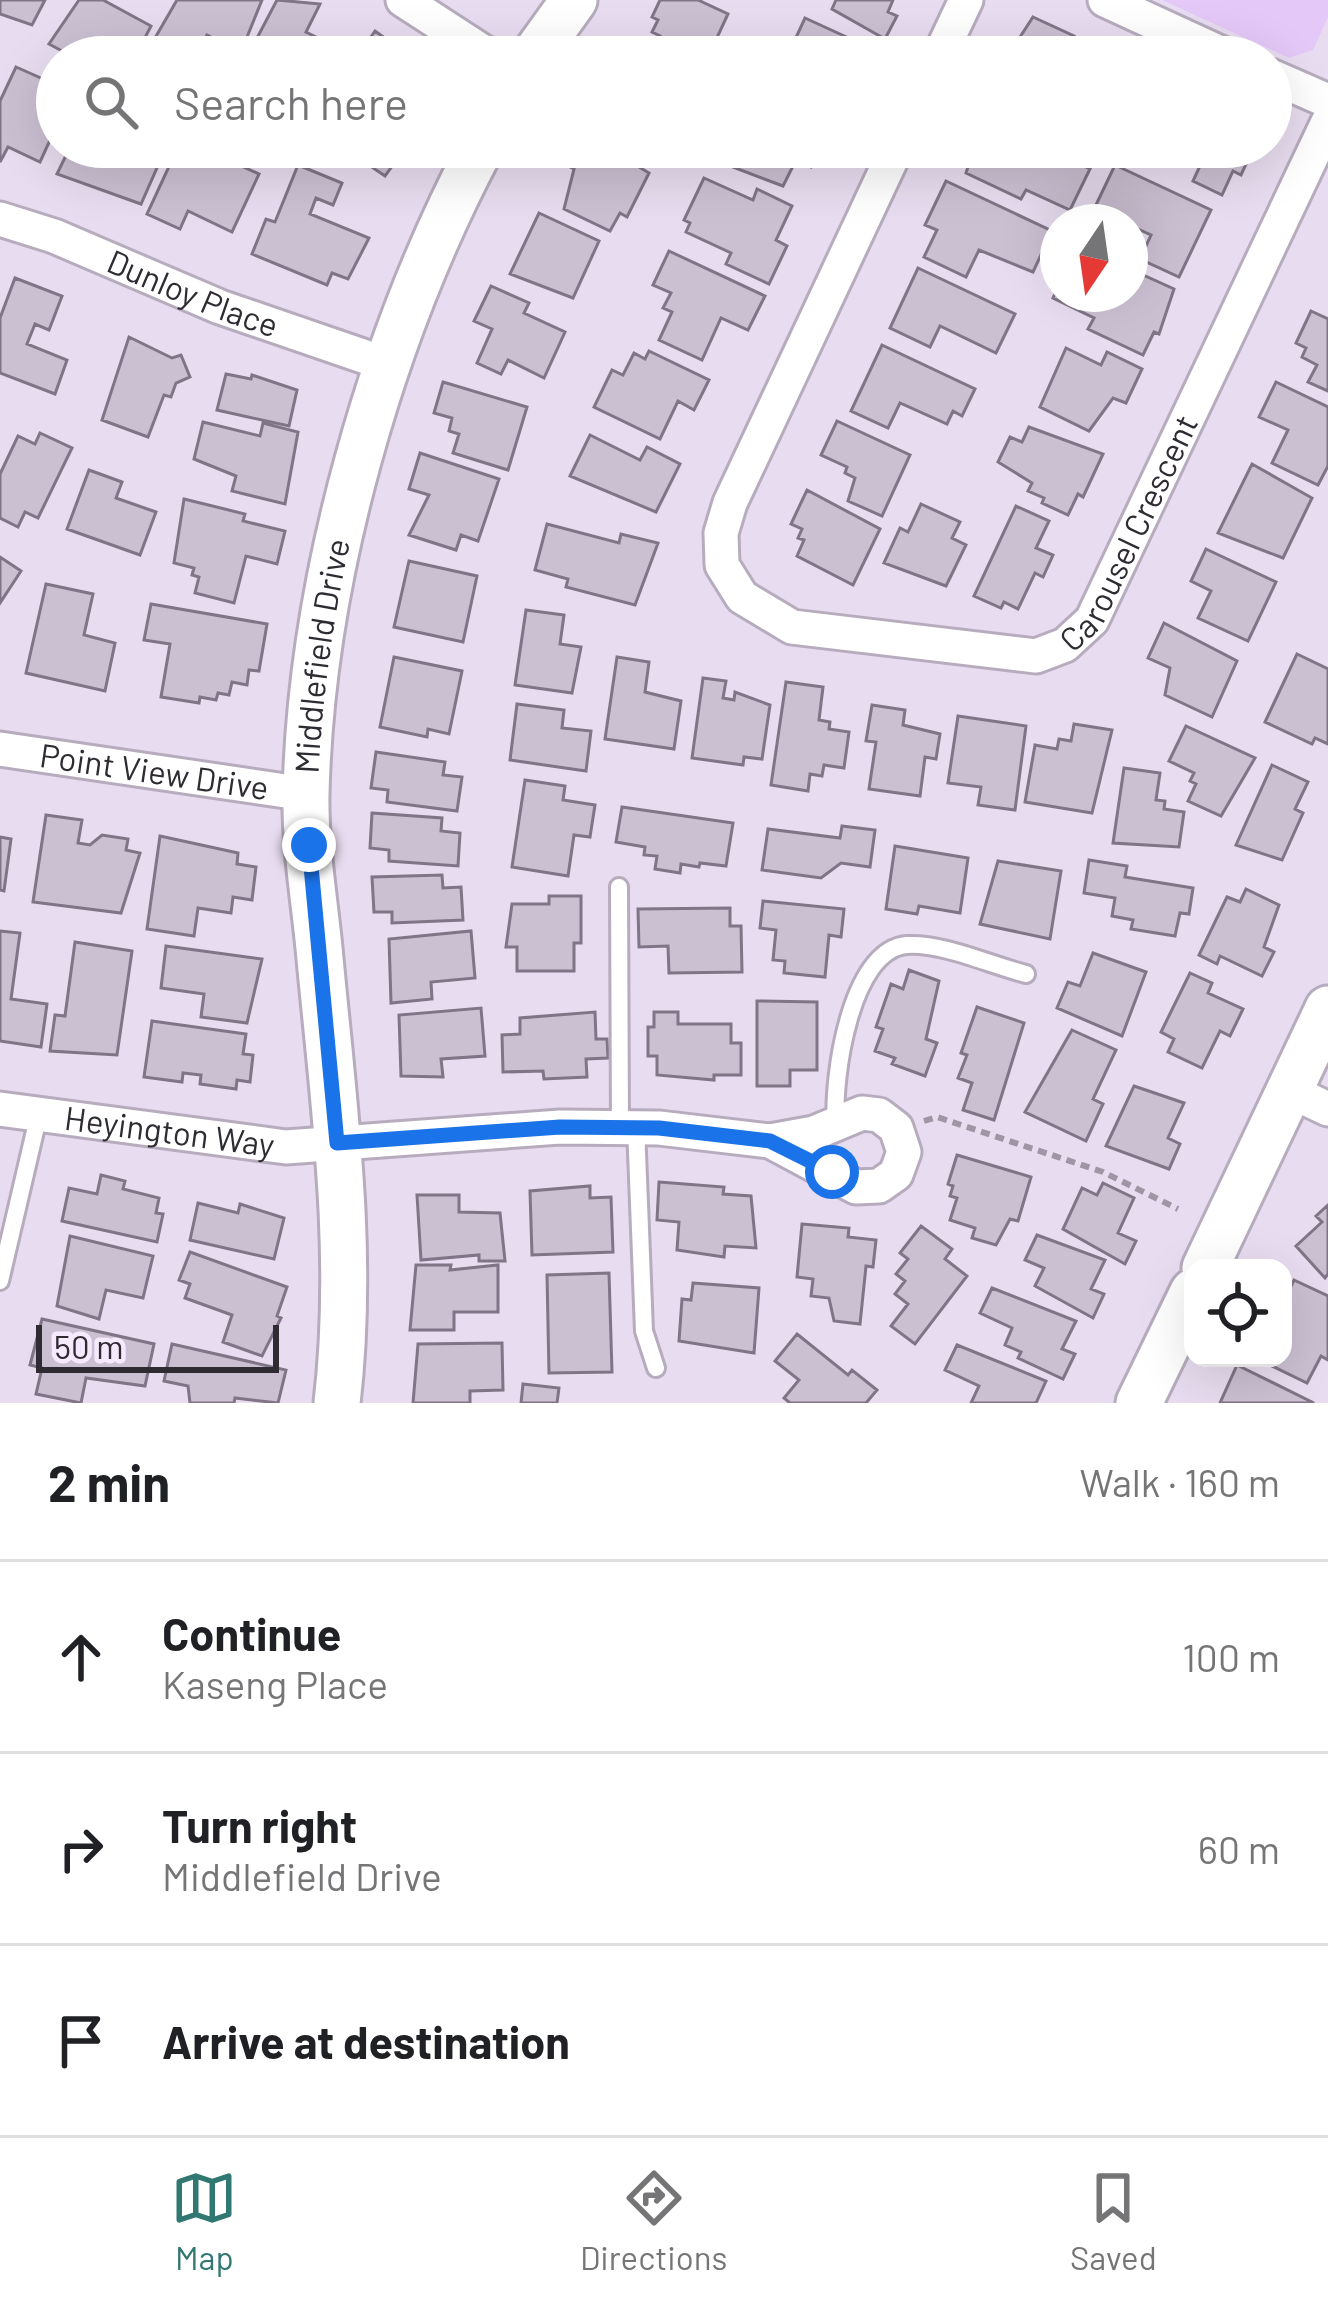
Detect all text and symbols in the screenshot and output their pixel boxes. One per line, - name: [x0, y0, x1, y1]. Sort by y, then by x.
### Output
- search box: [36, 36, 1292, 168]
- icon: search: [78, 69, 144, 135]
- text: Search here: [174, 75, 408, 129]
- north arrow: [1040, 204, 1148, 312]
- street label: Dunloy Place: [102, 240, 284, 345]
- street label: Carousel Crescent: [1051, 408, 1205, 659]
- street label: Middlefield Drive: [286, 535, 357, 774]
- street label: Point View Drive: [37, 734, 272, 807]
- route end: [282, 818, 336, 872]
- street label: Heyington Way: [62, 1097, 277, 1164]
- route start: [805, 1145, 859, 1199]
- map controls: [1184, 1259, 1292, 1367]
- button: locate: [1184, 1259, 1292, 1367]
- scale bar: [36, 1319, 279, 1372]
- text: 50 m: [54, 1326, 124, 1366]
- text: 2 min: [48, 1451, 170, 1512]
- text: Walk · 160 m: [1080, 1458, 1280, 1505]
- text: Continue: [162, 1606, 341, 1660]
- icon: ahead: [48, 1624, 114, 1690]
- text: 100 m: [1182, 1633, 1280, 1680]
- text: Kaseng Place: [162, 1660, 388, 1707]
- text: Turn right: [162, 1798, 357, 1852]
- icon: right: [48, 1816, 114, 1882]
- text: 60 m: [1198, 1825, 1280, 1872]
- text: Middlefield Drive: [162, 1852, 442, 1899]
- icon: arrive: [48, 2008, 114, 2074]
- text: Arrive at destination: [162, 2014, 570, 2068]
- tab: Map: [171, 2165, 237, 2277]
- tab: Directions: [580, 2165, 727, 2277]
- tab: Saved: [1070, 2165, 1157, 2277]

